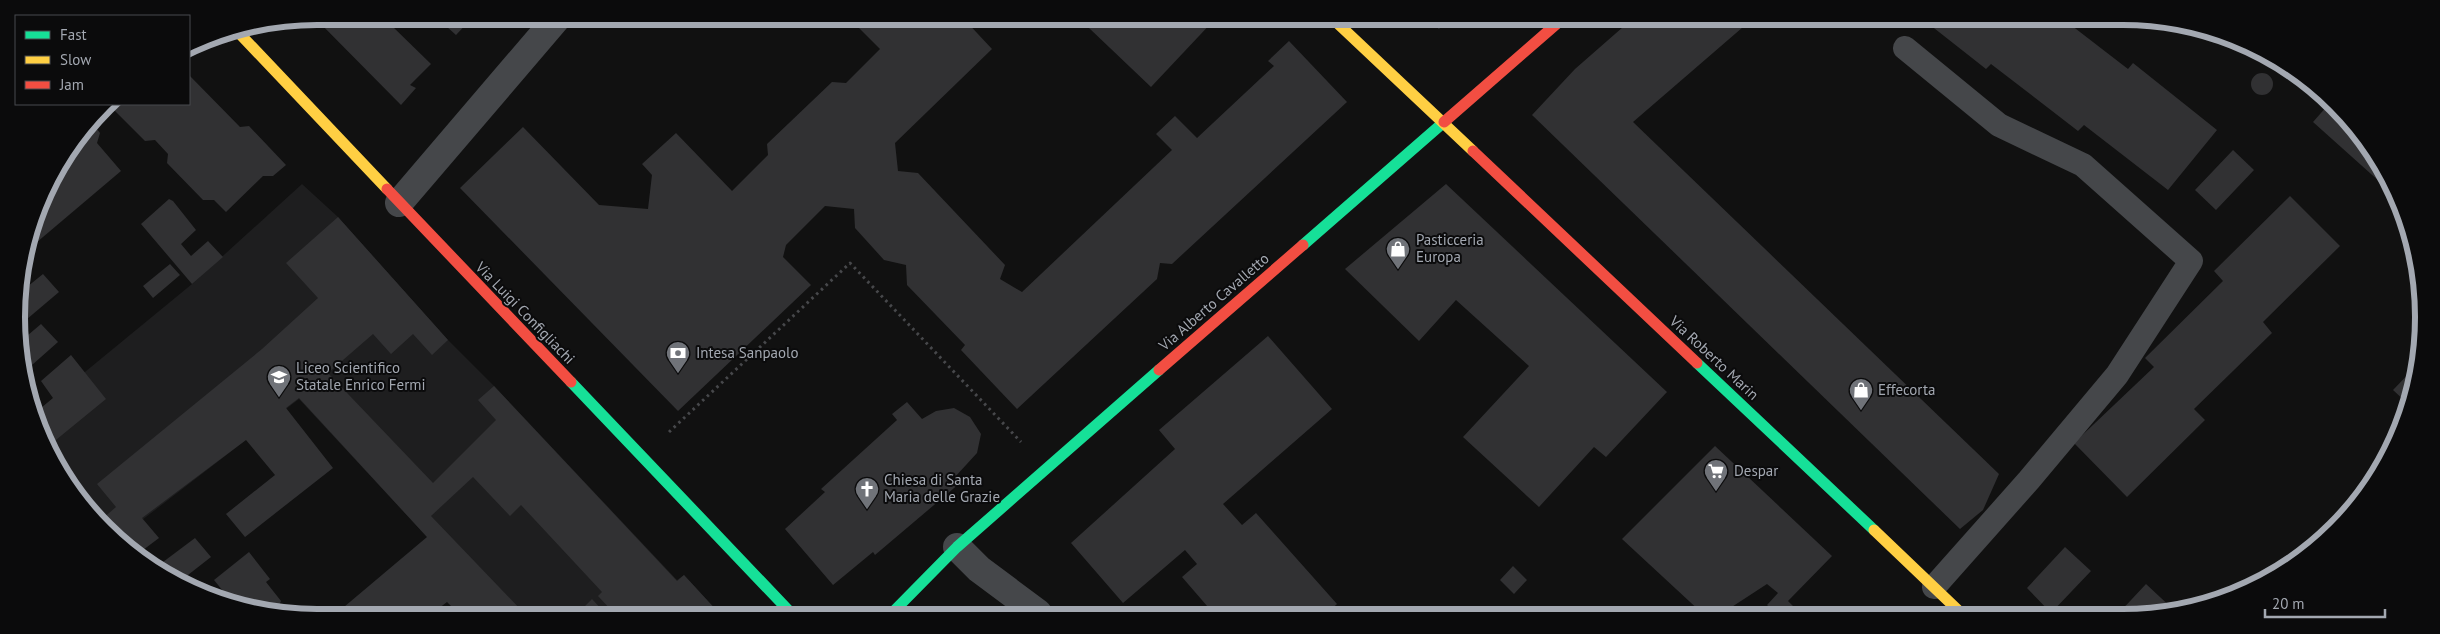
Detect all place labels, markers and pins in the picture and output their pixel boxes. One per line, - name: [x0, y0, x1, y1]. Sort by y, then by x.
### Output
- place label: Pasticceria Europa: [1416, 230, 1484, 266]
- shop icon: Pasticceria Europa: [1385, 236, 1411, 270]
- bank icon: Intesa Sanpaolo: [665, 340, 691, 374]
- place label: Intesa Sanpaolo: [696, 343, 799, 362]
- place label: Liceo Scientifico Statale Enrico Fermi: [296, 358, 426, 394]
- school or university icon: Liceo Scientifico Statale Enrico Fermi: [266, 364, 292, 398]
- shop icon: Effecorta: [1848, 377, 1874, 411]
- place label: Effecorta: [1878, 380, 1935, 399]
- supermarket icon: Despar: [1703, 458, 1729, 492]
- place label: Despar: [1734, 461, 1778, 480]
- place label: Chiesa di Santa Maria delle Grazie: [884, 470, 1000, 506]
- church icon: Chiesa di Santa Maria delle Grazie: [854, 476, 880, 510]

